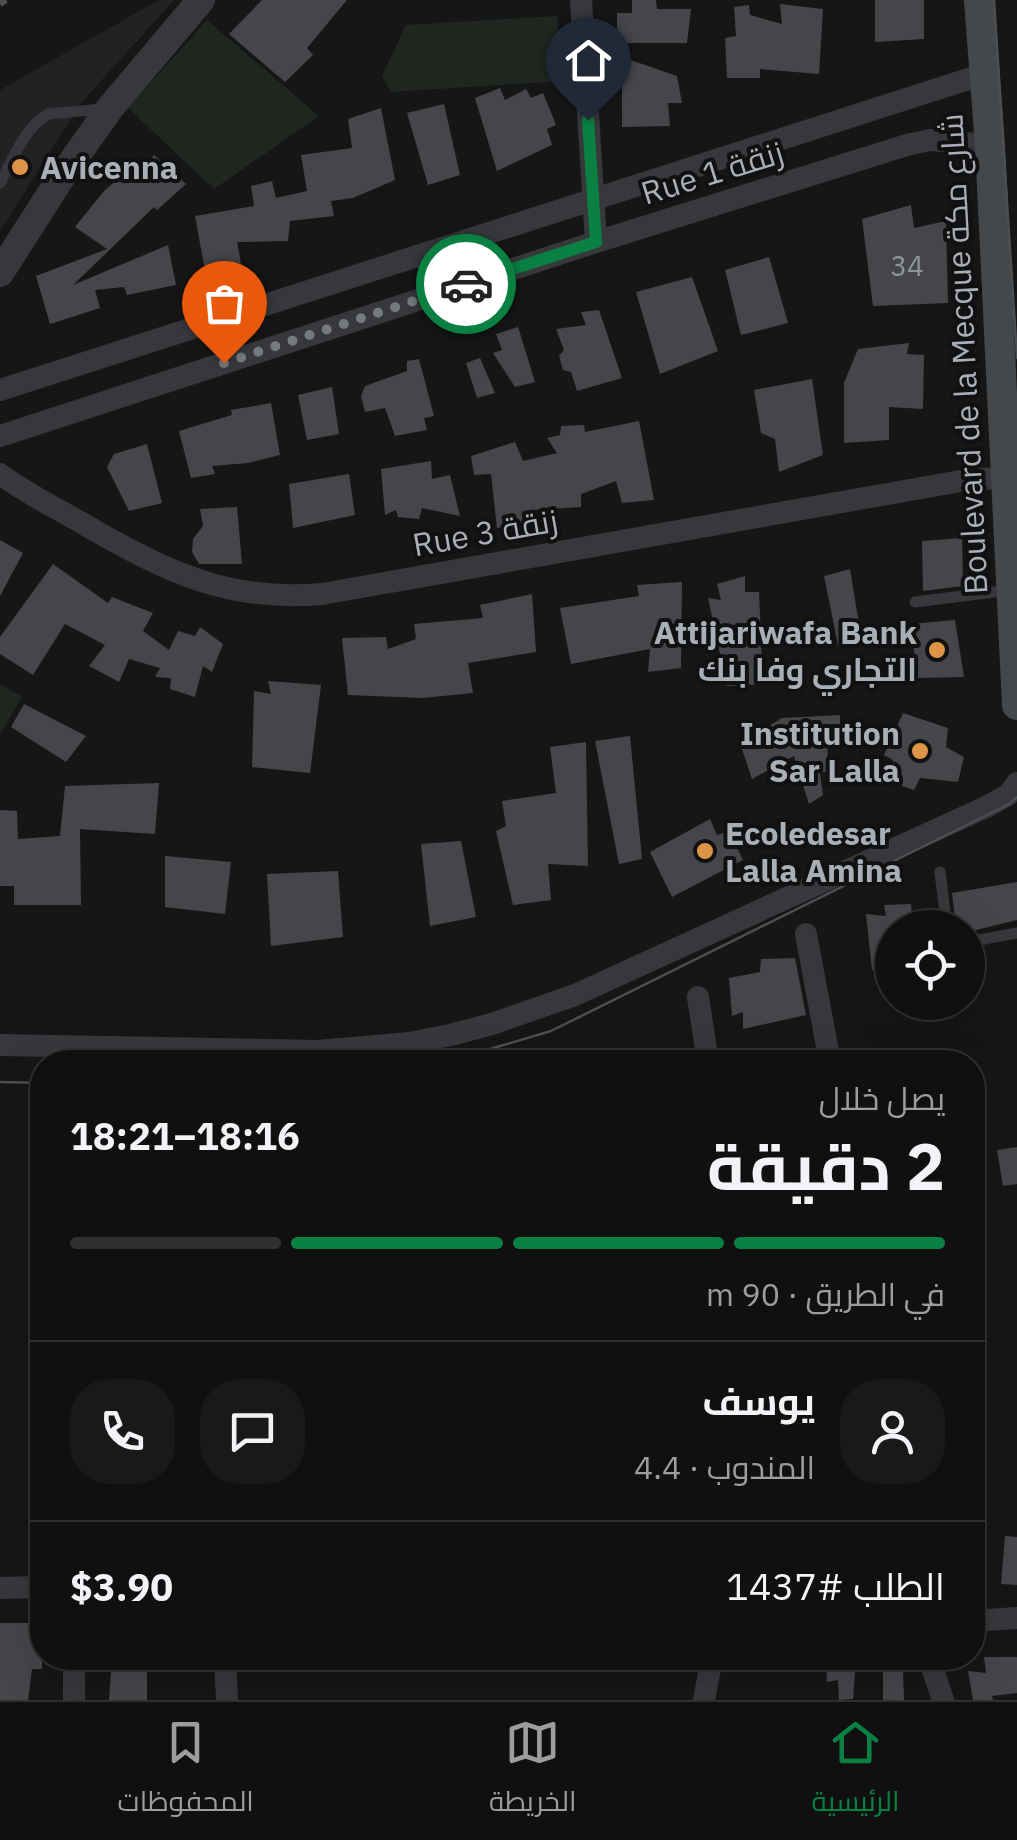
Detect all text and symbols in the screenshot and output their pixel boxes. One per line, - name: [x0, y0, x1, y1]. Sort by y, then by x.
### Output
- pin: [546, 18, 631, 121]
- icon: home: [561, 33, 616, 88]
- street label: Boulevard de la Mecque شارع مكة: [929, 113, 999, 595]
- street label: Rue 1 زنقة: [636, 131, 788, 213]
- place label: Avicenna: [40, 146, 178, 188]
- marker: Avicenna: [9, 156, 31, 178]
- courier: [416, 234, 516, 334]
- house number: 34: [890, 247, 924, 284]
- icon: car: [439, 257, 494, 312]
- pin: [182, 261, 267, 364]
- icon: bag: [197, 276, 252, 331]
- street label: Rue 3 زنقة: [409, 499, 561, 565]
- place label: Attijariwafa Bank التجاري وفا بنك: [654, 611, 918, 696]
- marker: Attijariwafa Bank التجاري وفا بنك: [926, 639, 948, 661]
- place label: Institution Sar Lalla: [740, 712, 900, 791]
- marker: Institution Sar Lalla: [909, 740, 931, 762]
- place label: Ecoledesar Lalla Amina: [725, 812, 902, 891]
- marker: Ecoledesar Lalla Amina: [694, 840, 716, 862]
- map controls: [875, 910, 985, 1020]
- button: locate: [875, 910, 985, 1020]
- text: يصل خلال: [819, 1077, 945, 1119]
- text: 18:16–18:21: [70, 1111, 300, 1160]
- text: 2 دقيقة: [707, 1123, 945, 1208]
- text: في الطريق · 90 m: [706, 1273, 945, 1315]
- text: يوسف: [702, 1376, 815, 1425]
- button: phone: [70, 1379, 175, 1484]
- button: chat: [200, 1379, 305, 1484]
- button: person: [840, 1379, 945, 1484]
- text: المندوب · 4.4: [634, 1446, 815, 1488]
- text: الطلب #1437: [726, 1561, 945, 1610]
- text: $3.90: [70, 1562, 173, 1611]
- tab: المحفوظات: [118, 1715, 254, 1827]
- tab: الخريطة: [489, 1715, 576, 1827]
- tab: الرئيسية: [812, 1715, 899, 1827]

